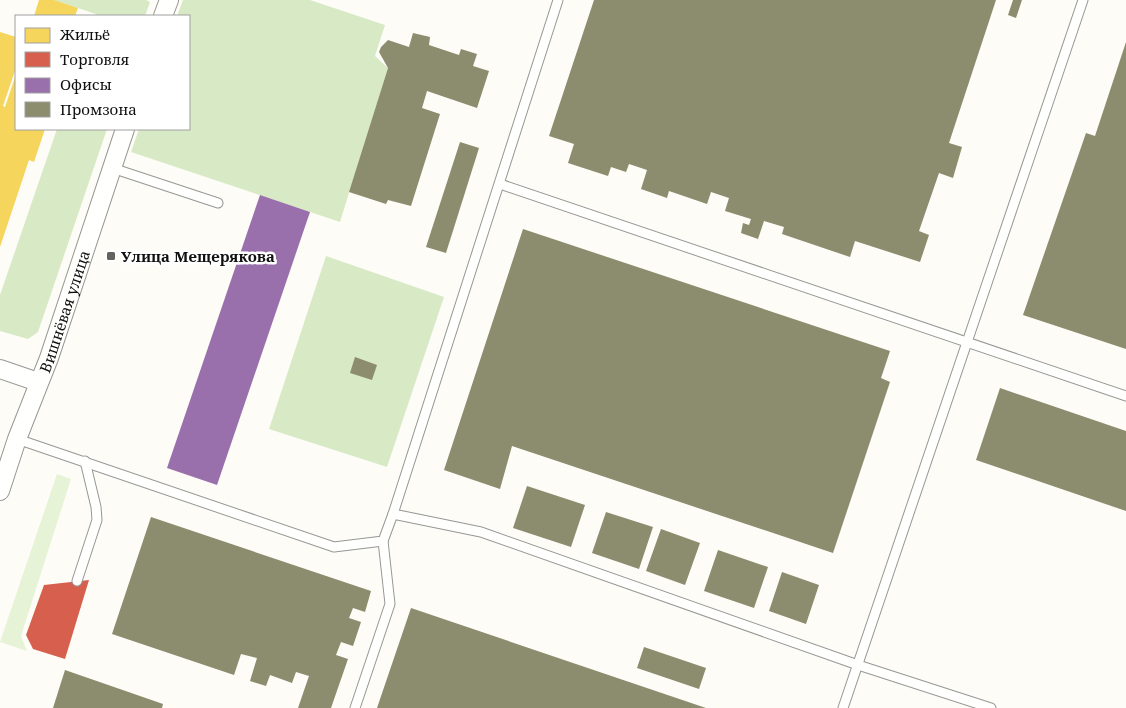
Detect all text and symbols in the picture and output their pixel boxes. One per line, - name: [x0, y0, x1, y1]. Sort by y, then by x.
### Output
- legend: [15, 15, 190, 130]
- text: Жильё: [59, 24, 110, 44]
- text: Торговля: [60, 49, 129, 69]
- text: Офисы: [60, 74, 112, 94]
- text: Промзона: [60, 99, 137, 119]
- place label: Улица Мещерякова: [121, 246, 275, 266]
- street label: Вишнёвая улица: [34, 247, 94, 375]
- marker: Улица Мещерякова: [105, 250, 117, 262]

